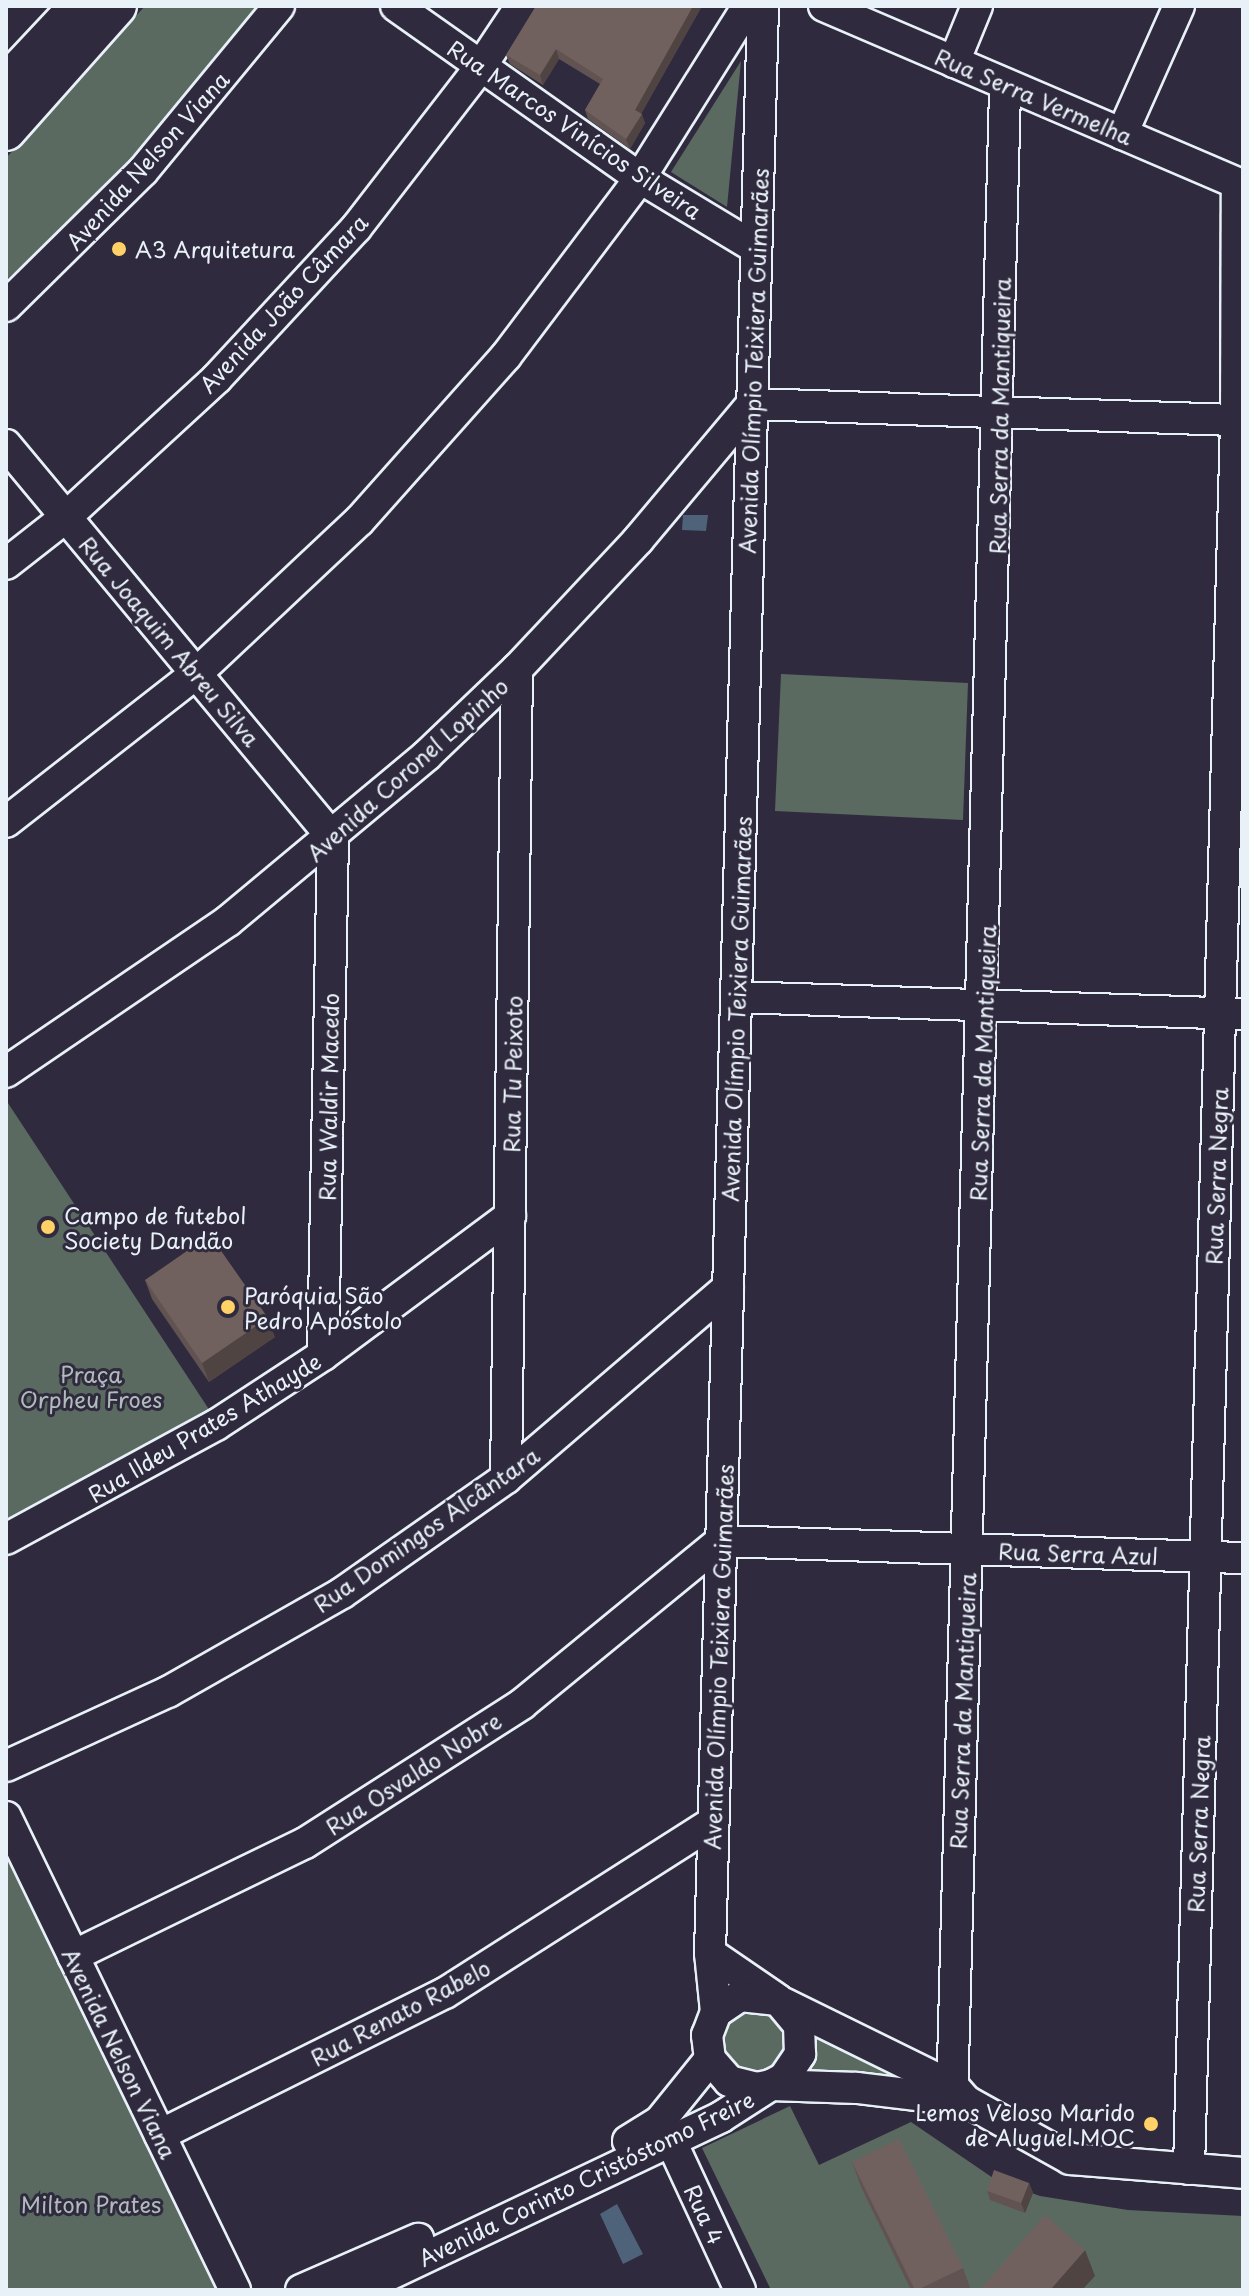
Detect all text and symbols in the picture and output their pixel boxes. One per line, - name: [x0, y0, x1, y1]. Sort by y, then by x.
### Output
- street label: Rua Marcos Vinícios Silveira: [442, 34, 708, 224]
- street label: Rua Serra Vermelha: [931, 42, 1137, 150]
- street label: Avenida Nelson Viana: [60, 65, 234, 255]
- street label: Avenida Olímpio Teixiera Guimarães: [733, 169, 773, 553]
- street label: Avenida João Câmara: [193, 208, 373, 398]
- place label: A3 Arquitetura: [135, 236, 294, 262]
- marker: A3 Arquitetura: [110, 240, 128, 258]
- street label: Rua Serra da Mantiqueira: [983, 277, 1015, 555]
- street label: Rua Joaquim Abreu Silva: [74, 530, 266, 752]
- street label: Avenida Coronel Lopinho: [301, 672, 513, 866]
- street label: Avenida Olímpio Teixiera Guimarães: [716, 817, 756, 1201]
- street label: Rua Serra da Mantiqueira: [964, 924, 1000, 1202]
- street label: Rua Waldir Macedo: [313, 993, 343, 1201]
- street label: Rua Tu Peixoto: [497, 995, 527, 1153]
- street label: Rua Serra Negra: [1200, 1086, 1232, 1266]
- place label: Campo de futebol Society Dandão: [64, 1201, 250, 1252]
- marker: Campo de futebol Society Dandão: [39, 1218, 57, 1236]
- place label: Paróquia São Pedro Apóstolo: [244, 1281, 403, 1332]
- marker: Paróquia São Pedro Apóstolo: [219, 1298, 237, 1316]
- street label: Rua Ildeu Prates Athayde: [82, 1346, 326, 1508]
- park label: Praça Orpheu Froes: [20, 1360, 162, 1412]
- street label: Rua Domingos Alcântara: [308, 1441, 544, 1617]
- street label: Avenida Olímpio Teixiera Guimarães: [698, 1465, 738, 1849]
- street label: Rua Serra Azul: [997, 1537, 1159, 1569]
- street label: Rua Serra da Mantiqueira: [944, 1572, 980, 1850]
- street label: Rua Osvaldo Nobre: [320, 1706, 506, 1840]
- street label: Rua Serra Negra: [1182, 1734, 1214, 1914]
- street label: Avenida Nelson Viana: [58, 1943, 182, 2163]
- street label: Rua Renato Rabelo: [306, 1953, 494, 2071]
- street label: Avenida Corinto Cristóstomo Freire: [414, 2085, 758, 2271]
- place label: Lemos Veloso Marido de Aluguel MOC: [916, 2098, 1135, 2150]
- marker: Lemos Veloso Marido de Aluguel MOC: [1142, 2115, 1160, 2133]
- street label: Rua 4: [680, 2179, 730, 2249]
- park label: Milton Prates: [21, 2191, 161, 2217]

